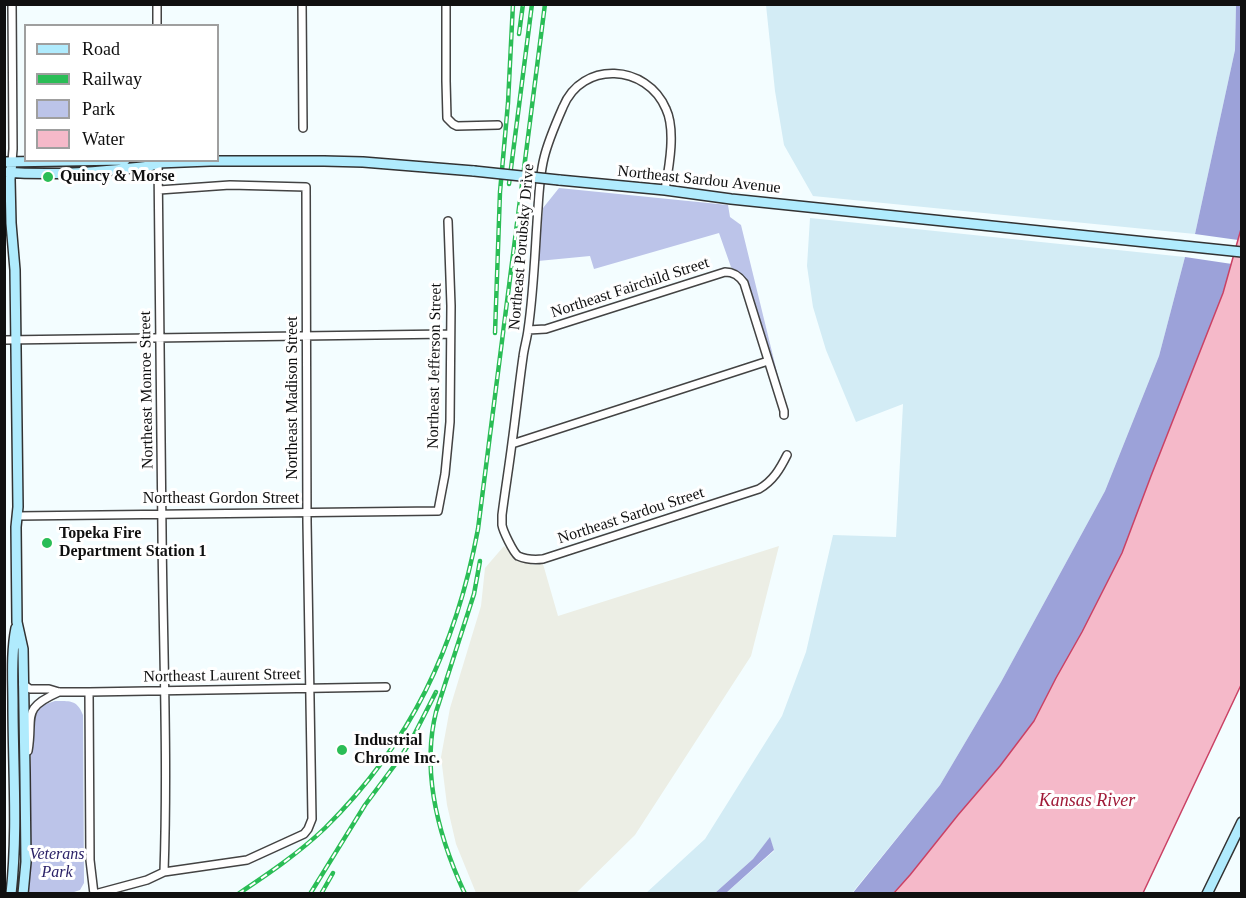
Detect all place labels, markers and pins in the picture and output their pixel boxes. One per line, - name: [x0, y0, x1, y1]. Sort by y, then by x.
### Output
- place label: Quincy & Morse: [60, 167, 175, 187]
- marker: Quincy & Morse: [41, 170, 55, 184]
- place label: Topeka Fire Department Station 1: [59, 524, 207, 562]
- marker: Topeka Fire Department Station 1: [40, 536, 54, 550]
- place label: Industrial Chrome Inc.: [354, 731, 440, 769]
- marker: Industrial Chrome Inc.: [335, 743, 349, 757]

